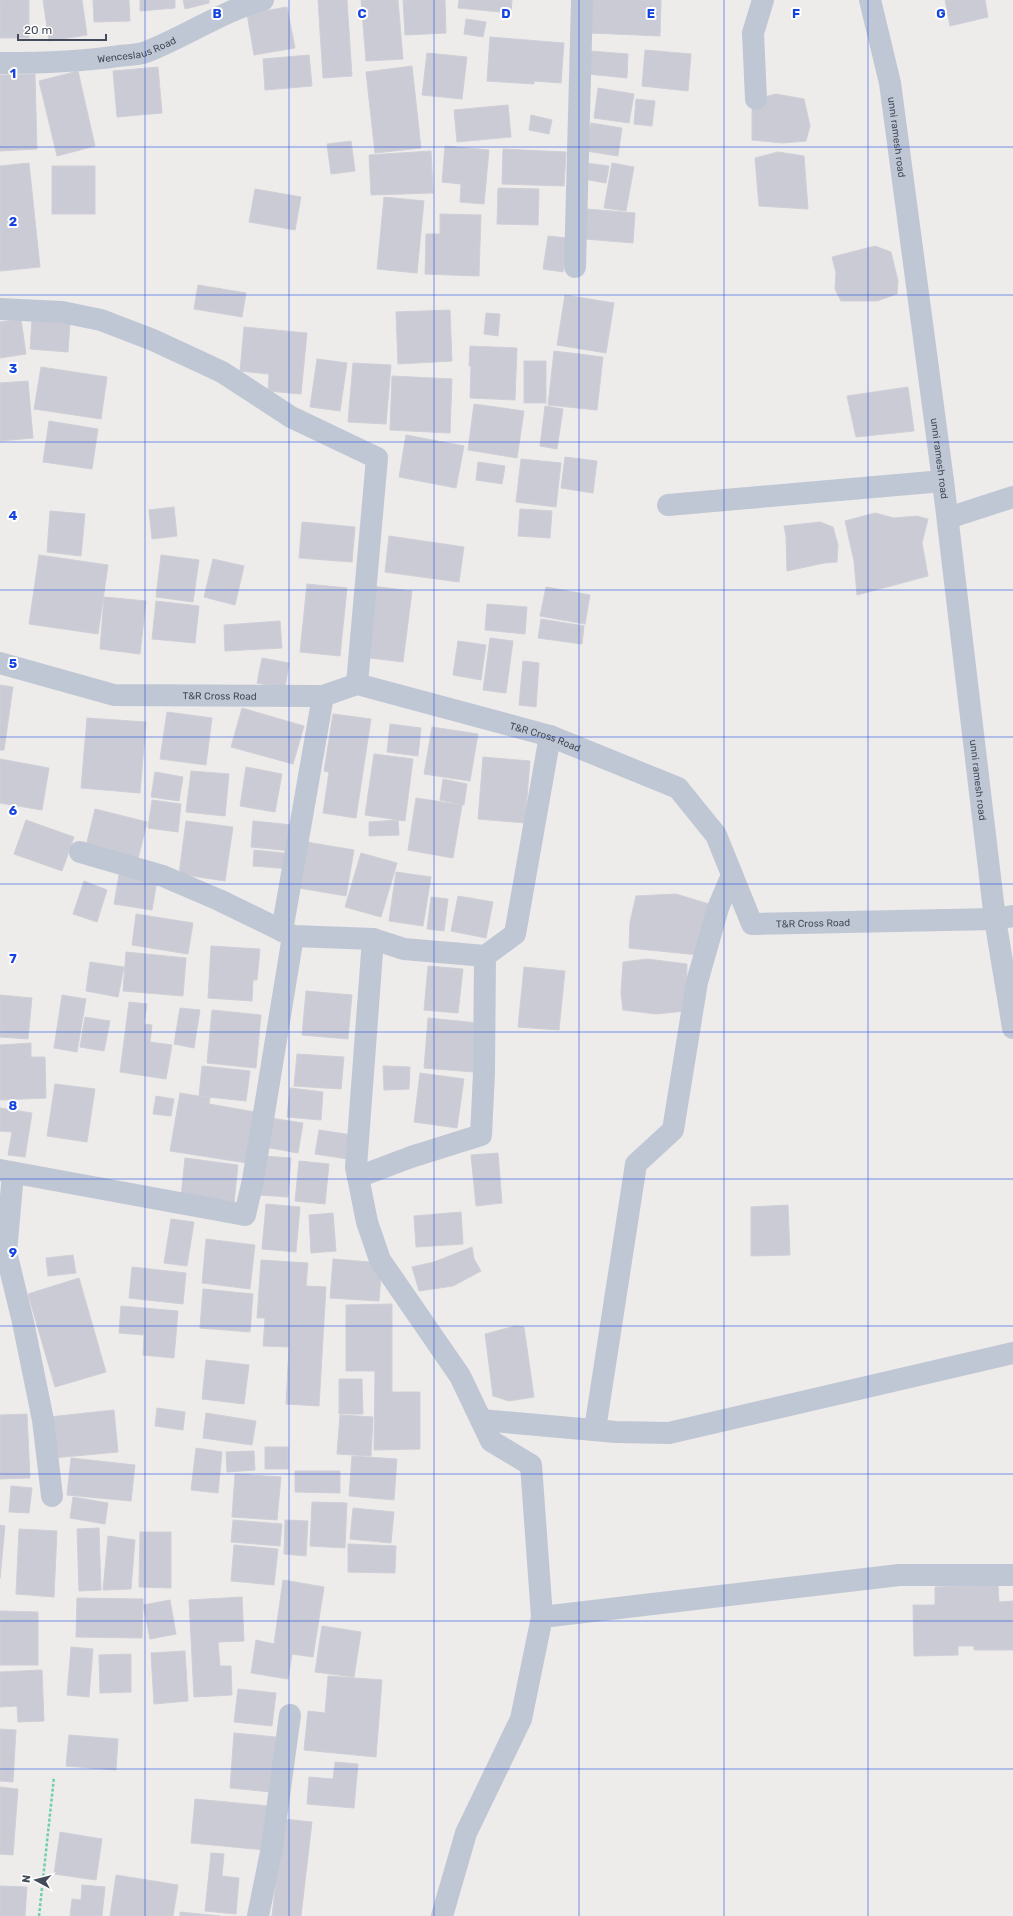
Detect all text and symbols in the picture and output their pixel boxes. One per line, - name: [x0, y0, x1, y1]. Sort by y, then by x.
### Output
- text: B: [212, 6, 222, 21]
- text: C: [357, 6, 367, 21]
- text: D: [501, 6, 511, 21]
- text: E: [647, 6, 655, 21]
- text: F: [792, 6, 800, 21]
- text: G: [936, 6, 946, 21]
- scale bar: [18, 16, 106, 42]
- text: 20 m: [24, 23, 52, 37]
- street label: Wenceslaus Road: [97, 35, 178, 66]
- text: 1: [10, 66, 16, 81]
- street label: unni ramesh road: [885, 96, 908, 178]
- text: 2: [9, 214, 17, 229]
- text: 3: [9, 361, 18, 376]
- street label: unni ramesh road: [928, 417, 950, 500]
- text: 4: [9, 508, 18, 523]
- text: 5: [9, 656, 17, 671]
- street label: T&R Cross Road: [182, 690, 257, 703]
- street label: T&R Cross Road: [508, 720, 582, 755]
- street label: unni ramesh road: [967, 739, 988, 821]
- text: 6: [9, 803, 18, 818]
- street label: T&R Cross Road: [776, 917, 850, 931]
- text: 7: [9, 951, 17, 966]
- text: 8: [9, 1098, 18, 1113]
- text: 9: [9, 1245, 17, 1260]
- north arrow: [16, 1860, 56, 1900]
- text: N: [20, 1874, 34, 1884]

